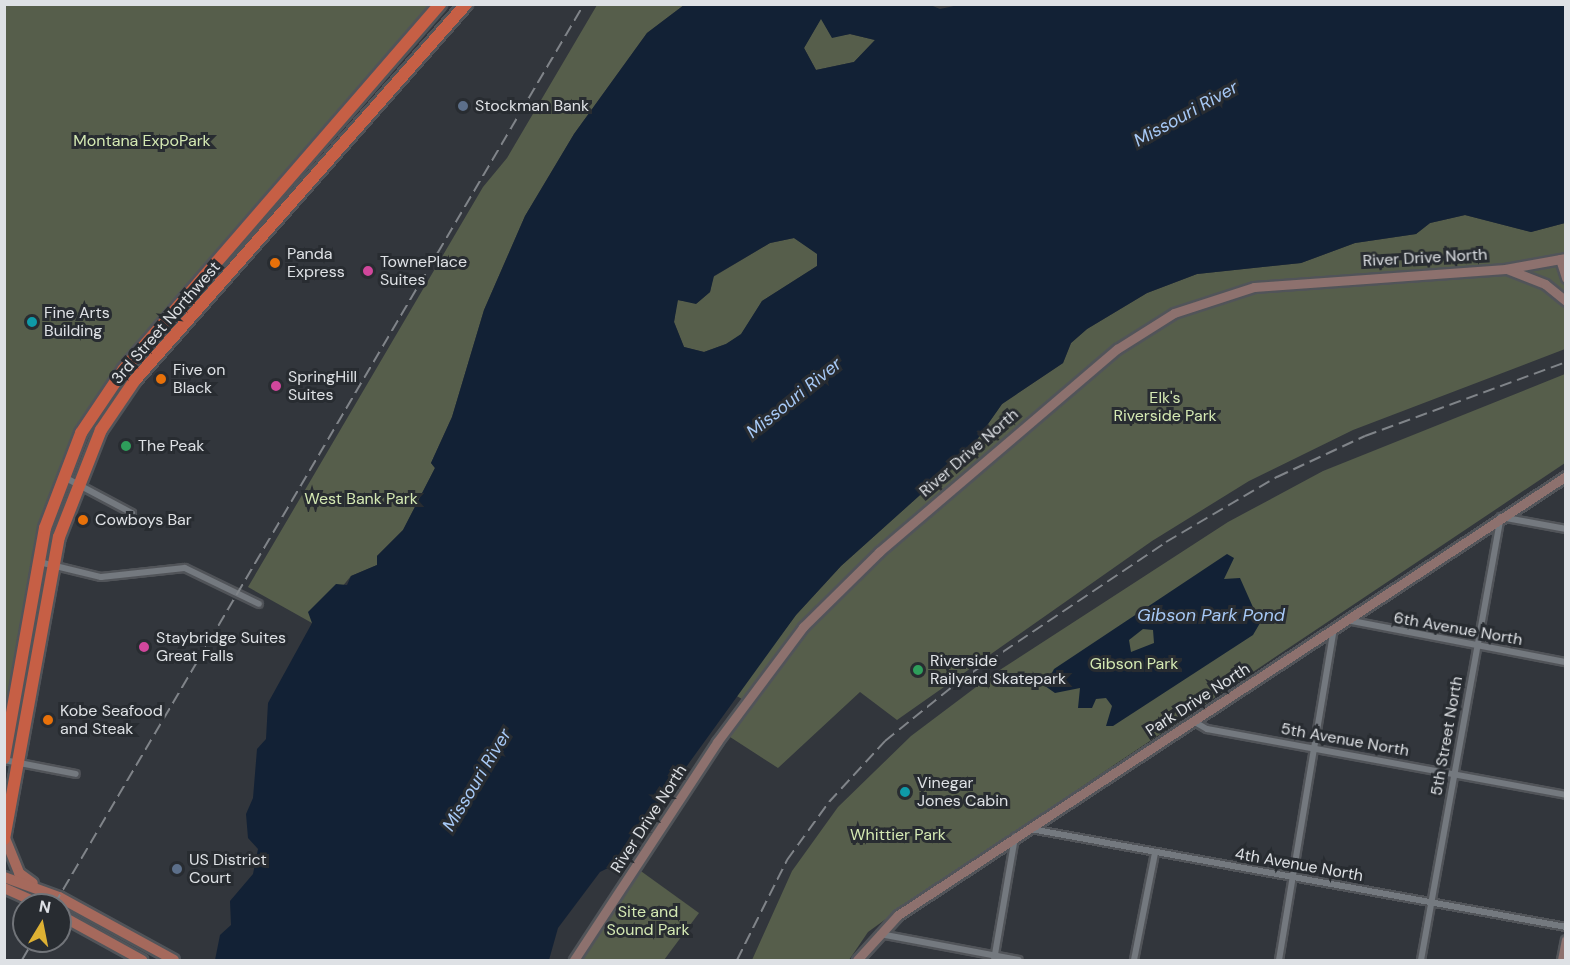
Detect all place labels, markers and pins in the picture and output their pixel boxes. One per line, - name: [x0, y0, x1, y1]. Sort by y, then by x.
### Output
- place label: Stockman Bank: [475, 96, 589, 116]
- marker: Stockman Bank: [456, 99, 470, 113]
- place label: Panda Express: [287, 244, 345, 282]
- place label: TownePlace Suites: [380, 252, 467, 290]
- marker: Panda Express: [268, 256, 282, 270]
- marker: TownePlace Suites: [361, 264, 375, 278]
- place label: Fine Arts Building: [44, 303, 110, 341]
- marker: Fine Arts Building: [25, 315, 39, 329]
- place label: Five on Black: [173, 360, 225, 398]
- place label: SpringHill Suites: [288, 367, 357, 405]
- marker: Five on Black: [154, 372, 168, 386]
- marker: SpringHill Suites: [269, 379, 283, 393]
- place label: The Peak: [138, 436, 204, 456]
- marker: The Peak: [119, 439, 133, 453]
- place label: Cowboys Bar: [95, 510, 192, 530]
- marker: Cowboys Bar: [76, 513, 90, 527]
- place label: Staybridge Suites Great Falls: [156, 628, 286, 666]
- marker: Staybridge Suites Great Falls: [137, 640, 151, 654]
- place label: Riverside Railyard Skatepark: [930, 651, 1066, 689]
- marker: Riverside Railyard Skatepark: [911, 663, 925, 677]
- place label: Kobe Seafood and Steak: [60, 701, 163, 739]
- marker: Kobe Seafood and Steak: [41, 713, 55, 727]
- place label: Vinegar Jones Cabin: [917, 773, 1008, 811]
- marker: Vinegar Jones Cabin: [898, 785, 912, 799]
- place label: US District Court: [189, 850, 267, 888]
- marker: US District Court: [170, 862, 184, 876]

